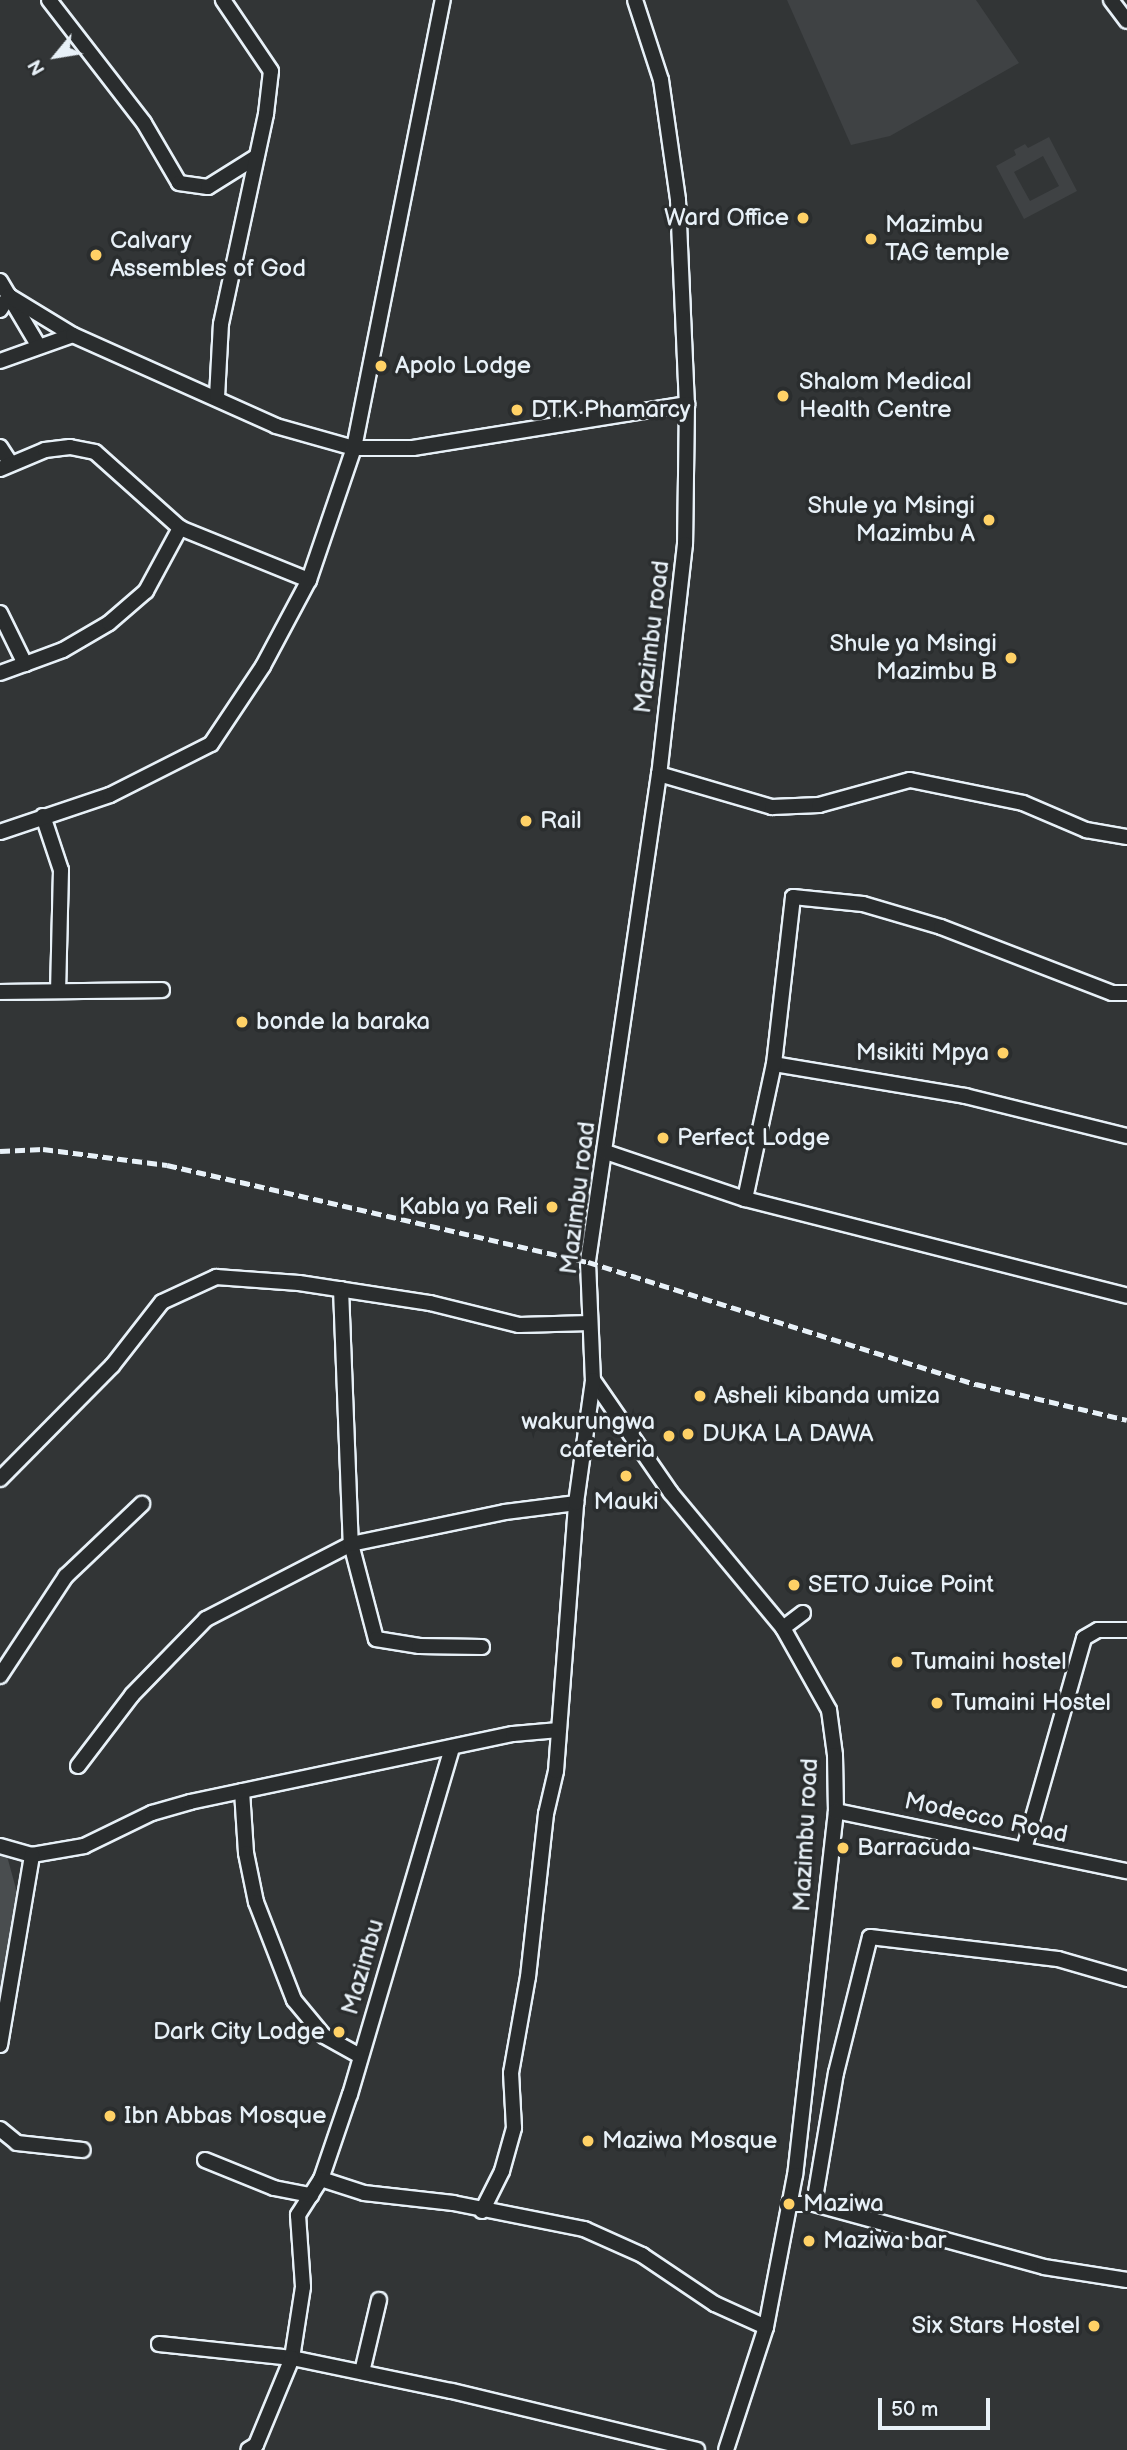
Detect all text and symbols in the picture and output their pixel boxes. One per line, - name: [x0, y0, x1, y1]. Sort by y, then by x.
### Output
- north arrow: [21, 21, 91, 91]
- text: N: [24, 55, 51, 79]
- place label: Ward Office: [664, 204, 789, 232]
- marker: Ward Office: [795, 210, 811, 226]
- place label: Mazimbu TAG temple: [885, 211, 1010, 267]
- place label: Calvary Assembles of God: [110, 227, 306, 283]
- marker: Mazimbu TAG temple: [863, 231, 879, 247]
- marker: Calvary Assembles of God: [88, 247, 104, 263]
- place label: Apolo Lodge: [395, 352, 531, 380]
- marker: Apolo Lodge: [373, 358, 389, 374]
- place label: Shalom Medical Health Centre: [799, 368, 972, 424]
- marker: Shalom Medical Health Centre: [773, 386, 793, 406]
- place label: DTK Phamarcy: [531, 396, 691, 424]
- marker: DTK Phamarcy: [509, 402, 525, 418]
- place label: Shule ya Msingi Mazimbu A: [807, 492, 975, 548]
- marker: Shule ya Msingi Mazimbu A: [981, 512, 997, 528]
- street label: Mazimbu road: [628, 559, 676, 715]
- place label: Shule ya Msingi Mazimbu B: [829, 630, 997, 686]
- marker: Shule ya Msingi Mazimbu B: [1003, 650, 1019, 666]
- place label: Rail: [540, 807, 582, 835]
- marker: Rail: [518, 813, 534, 829]
- place label: bonde la baraka: [256, 1008, 430, 1036]
- marker: bonde la baraka: [234, 1014, 250, 1030]
- place label: Msikiti Mpya: [856, 1039, 989, 1067]
- marker: Msikiti Mpya: [995, 1045, 1011, 1061]
- street label: Mazimbu road: [554, 1120, 602, 1276]
- place label: Perfect Lodge: [677, 1124, 830, 1152]
- marker: Perfect Lodge: [655, 1130, 671, 1146]
- place label: Kabla ya Reli: [398, 1193, 538, 1221]
- marker: Kabla ya Reli: [544, 1199, 560, 1215]
- place label: Asheli kibanda umiza: [714, 1382, 940, 1410]
- marker: Asheli kibanda umiza: [692, 1388, 708, 1404]
- place label: wakurungwa cafeteria: [522, 1408, 655, 1464]
- place label: DUKA LA DAWA: [702, 1420, 873, 1448]
- marker: DUKA LA DAWA: [680, 1426, 696, 1442]
- marker: wakurungwa cafeteria: [661, 1428, 677, 1444]
- marker: Mauki: [618, 1468, 634, 1484]
- place label: Mauki: [593, 1488, 659, 1516]
- place label: SETO Juice Point: [808, 1571, 995, 1599]
- marker: SETO Juice Point: [786, 1577, 802, 1593]
- place label: Tumaini hostel: [911, 1648, 1067, 1676]
- marker: Tumaini hostel: [889, 1654, 905, 1670]
- place label: Tumaini Hostel: [951, 1689, 1111, 1717]
- marker: Tumaini Hostel: [929, 1695, 945, 1711]
- street label: Mazimbu road: [788, 1757, 824, 1913]
- street label: Modecco Road: [902, 1787, 1070, 1849]
- place label: Barracuda: [857, 1834, 971, 1862]
- marker: Barracuda: [835, 1840, 851, 1856]
- street label: Mazimbu: [336, 1916, 390, 2018]
- place label: Dark City Lodge: [151, 2018, 325, 2046]
- marker: Dark City Lodge: [331, 2024, 347, 2040]
- place label: Ibn Abbas Mosque: [124, 2102, 326, 2130]
- marker: Ibn Abbas Mosque: [102, 2108, 118, 2124]
- place label: Maziwa Mosque: [602, 2127, 777, 2155]
- marker: Maziwa Mosque: [580, 2133, 596, 2149]
- place label: Maziwa: [803, 2190, 884, 2218]
- marker: Maziwa: [781, 2196, 797, 2212]
- place label: Maziwa bar: [823, 2227, 946, 2255]
- marker: Maziwa bar: [801, 2233, 817, 2249]
- place label: Six Stars Hostel: [911, 2312, 1080, 2340]
- marker: Six Stars Hostel: [1086, 2318, 1102, 2334]
- scale bar: [882, 2384, 994, 2428]
- text: 50 m: [891, 2397, 938, 2422]

